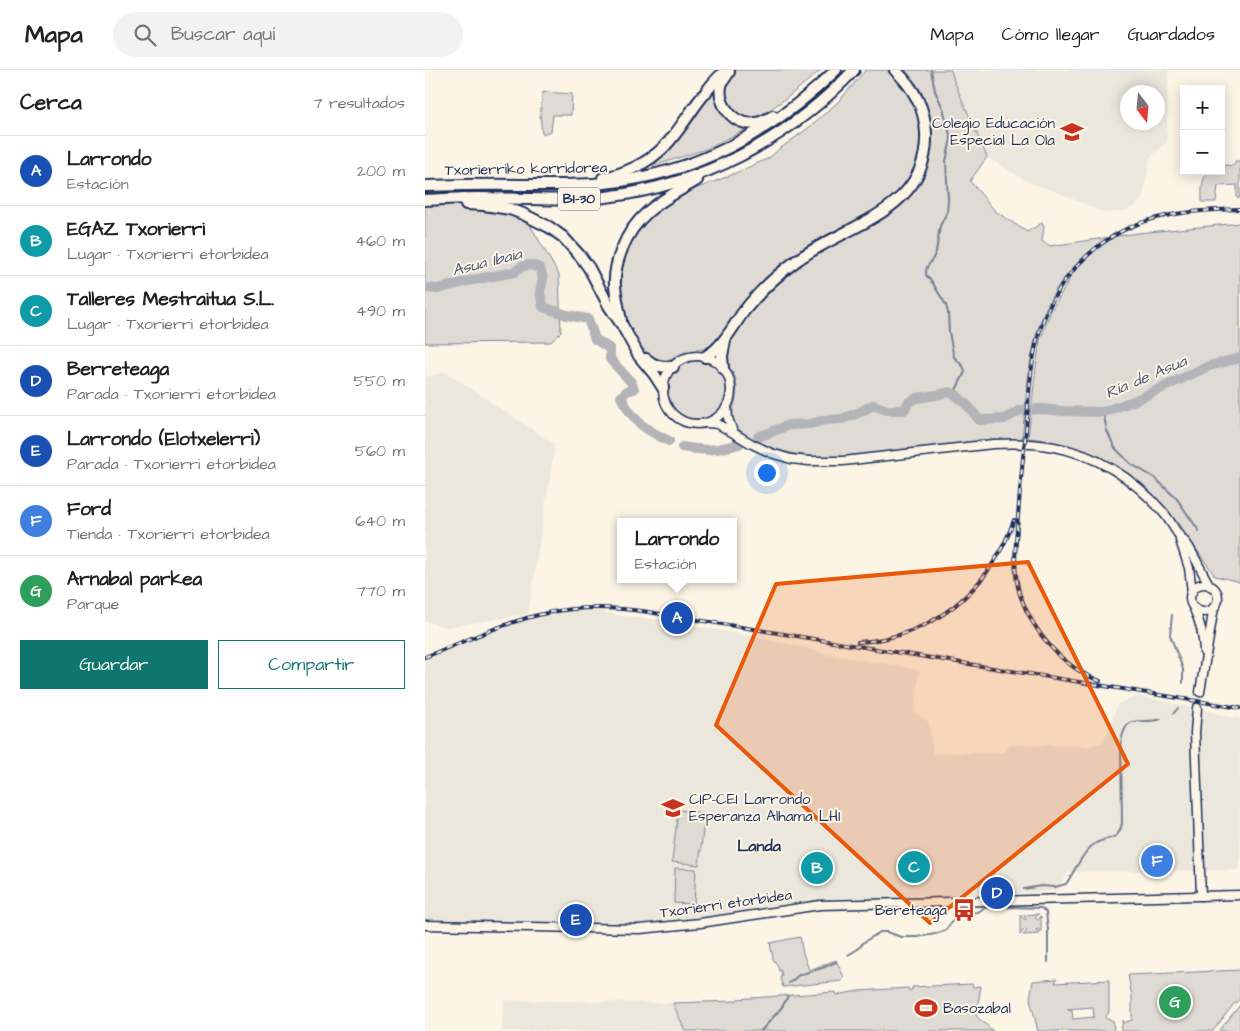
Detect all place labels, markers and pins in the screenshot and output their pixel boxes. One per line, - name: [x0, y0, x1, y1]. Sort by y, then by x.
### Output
- place label: Colegio Educación Especial La Ola: [932, 113, 1055, 151]
- school or university icon: Colegio Educación Especial La Ola: [1059, 119, 1085, 145]
- pin: A: [661, 599, 693, 637]
- place label: CIP-CEI Larrondo Esperanza Alhama LHI: [689, 789, 840, 827]
- school or university icon: CIP-CEI Larrondo Esperanza Alhama LHI: [660, 795, 686, 821]
- pin: F: [1141, 842, 1173, 880]
- pin: C: [898, 848, 930, 886]
- pin: B: [801, 849, 833, 887]
- pin: D: [981, 874, 1013, 912]
- bus stop icon: Bereteaga: [951, 897, 977, 923]
- place label: Bereteaga: [875, 900, 947, 922]
- pin: E: [560, 901, 592, 939]
- pin: G: [1159, 983, 1191, 1021]
- sports icon: Basozabal: [913, 995, 939, 1021]
- place label: Basozabal: [943, 998, 1011, 1019]

